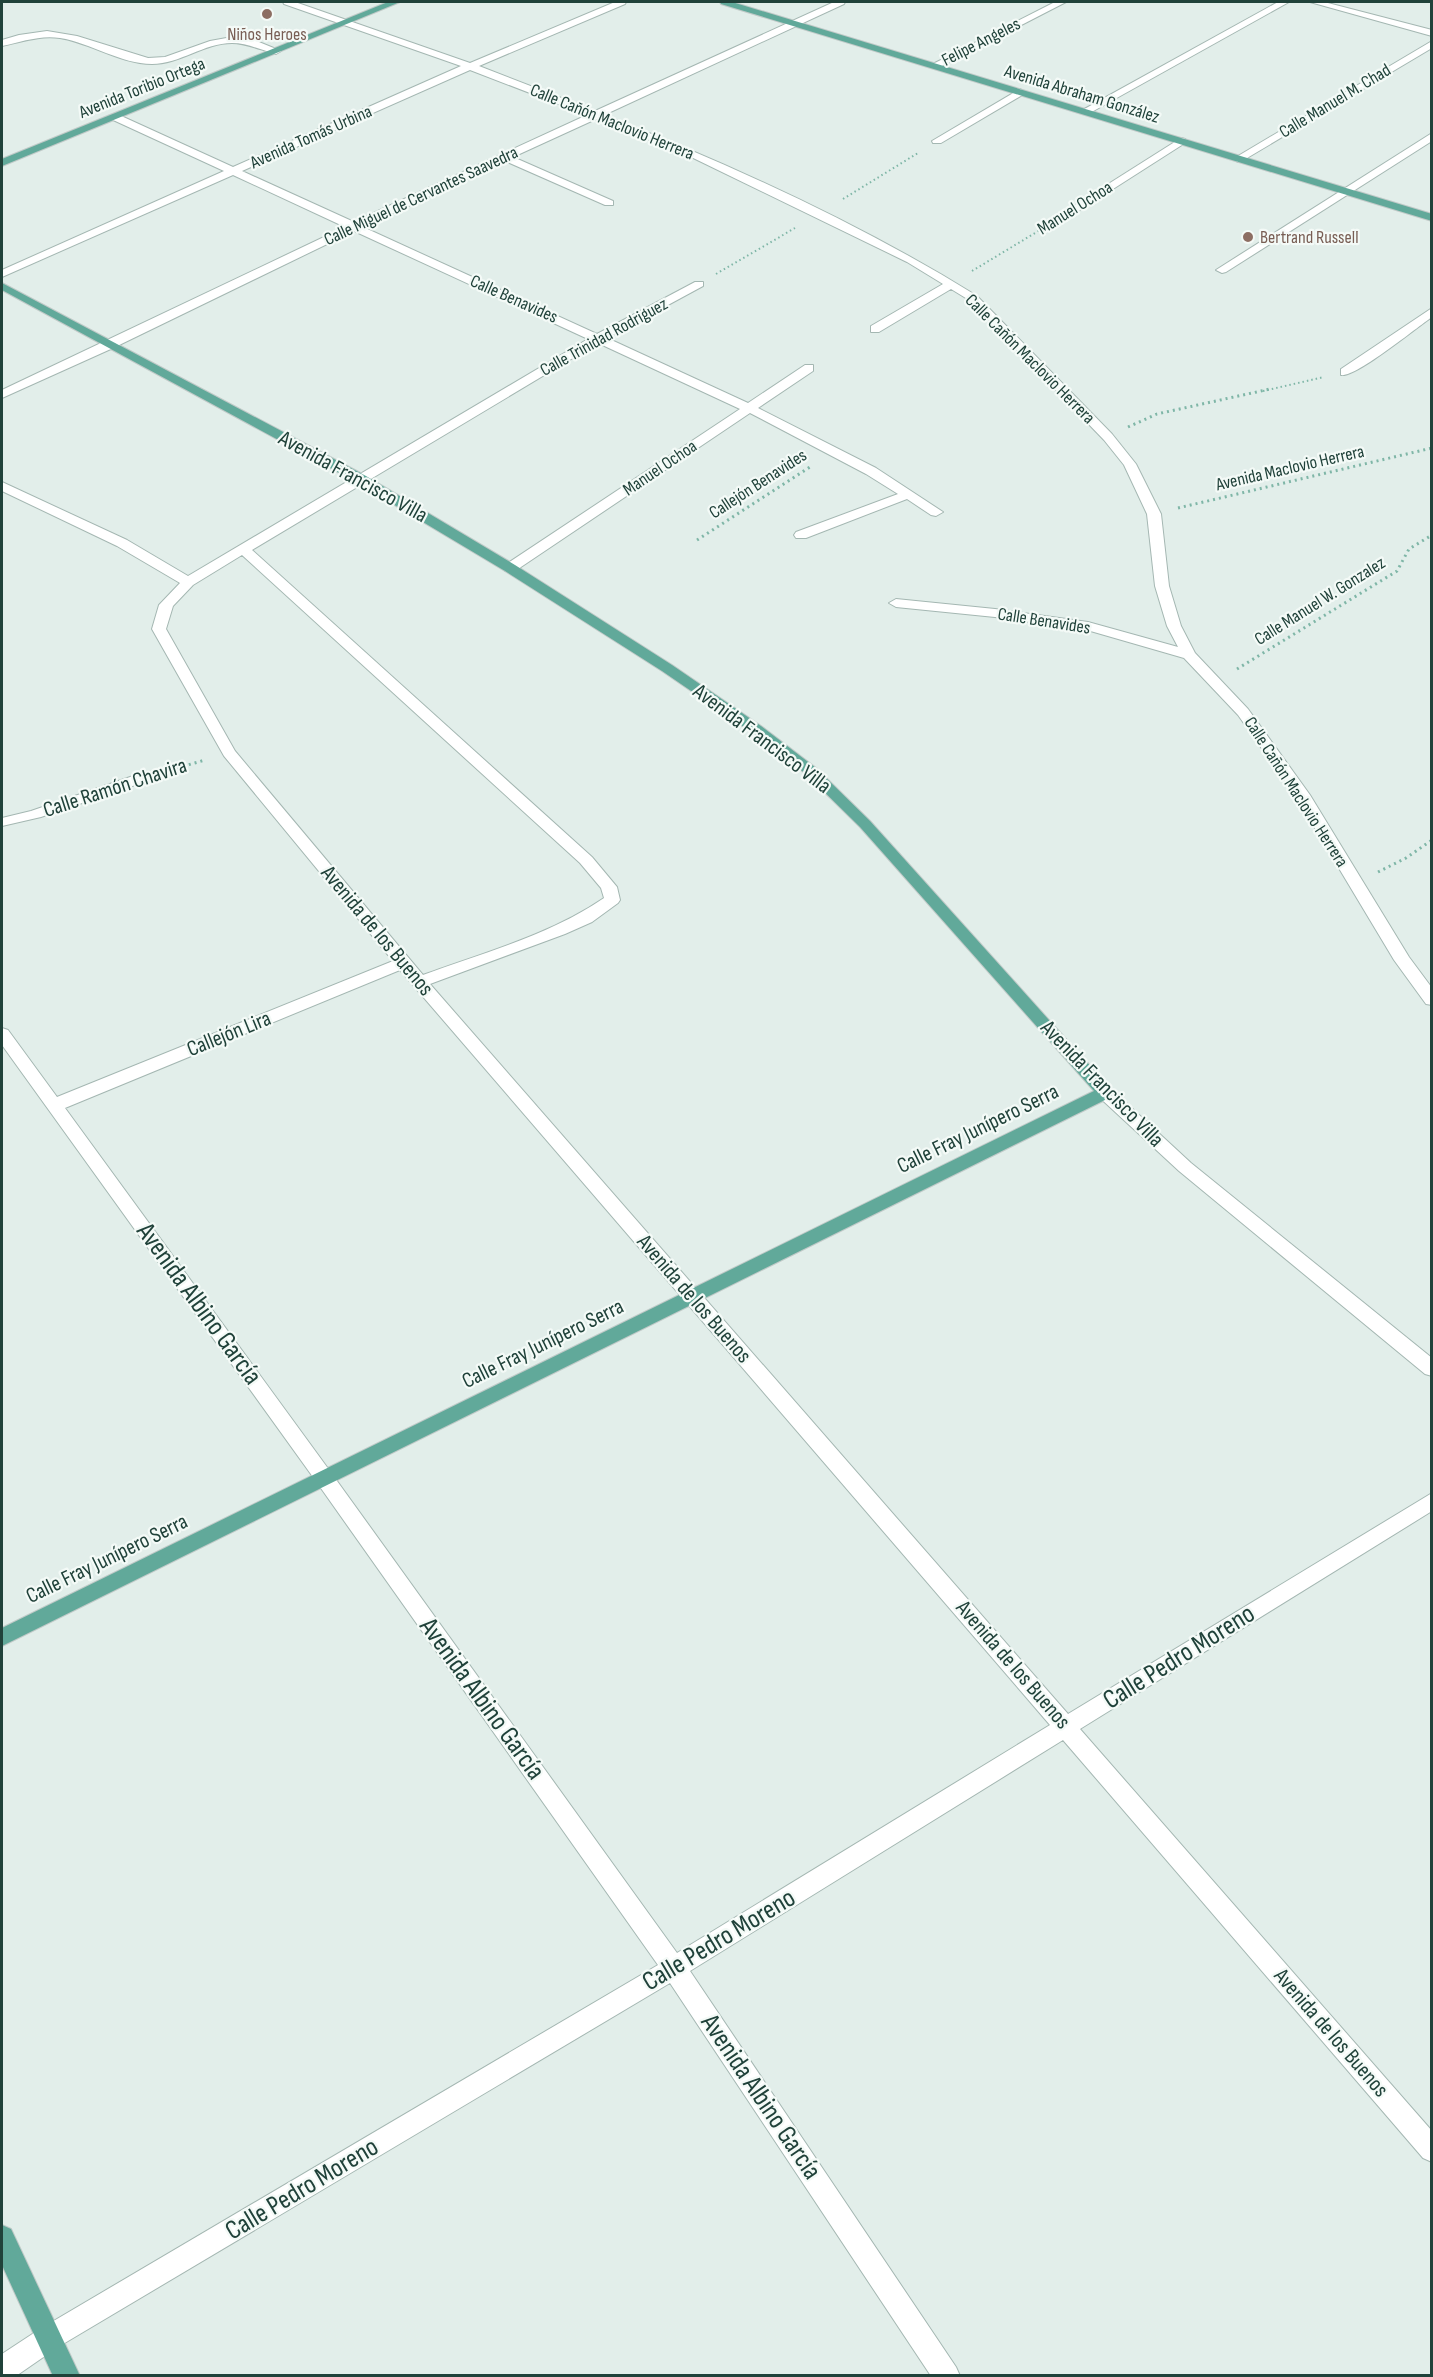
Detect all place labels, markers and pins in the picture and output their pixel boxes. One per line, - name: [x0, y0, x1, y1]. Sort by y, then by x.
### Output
- marker: Niños Heroes: [260, 7, 274, 21]
- place label: Niños Heroes: [227, 24, 307, 45]
- place label: Bertrand Russell: [1260, 227, 1359, 248]
- marker: Bertrand Russell: [1241, 230, 1255, 244]

